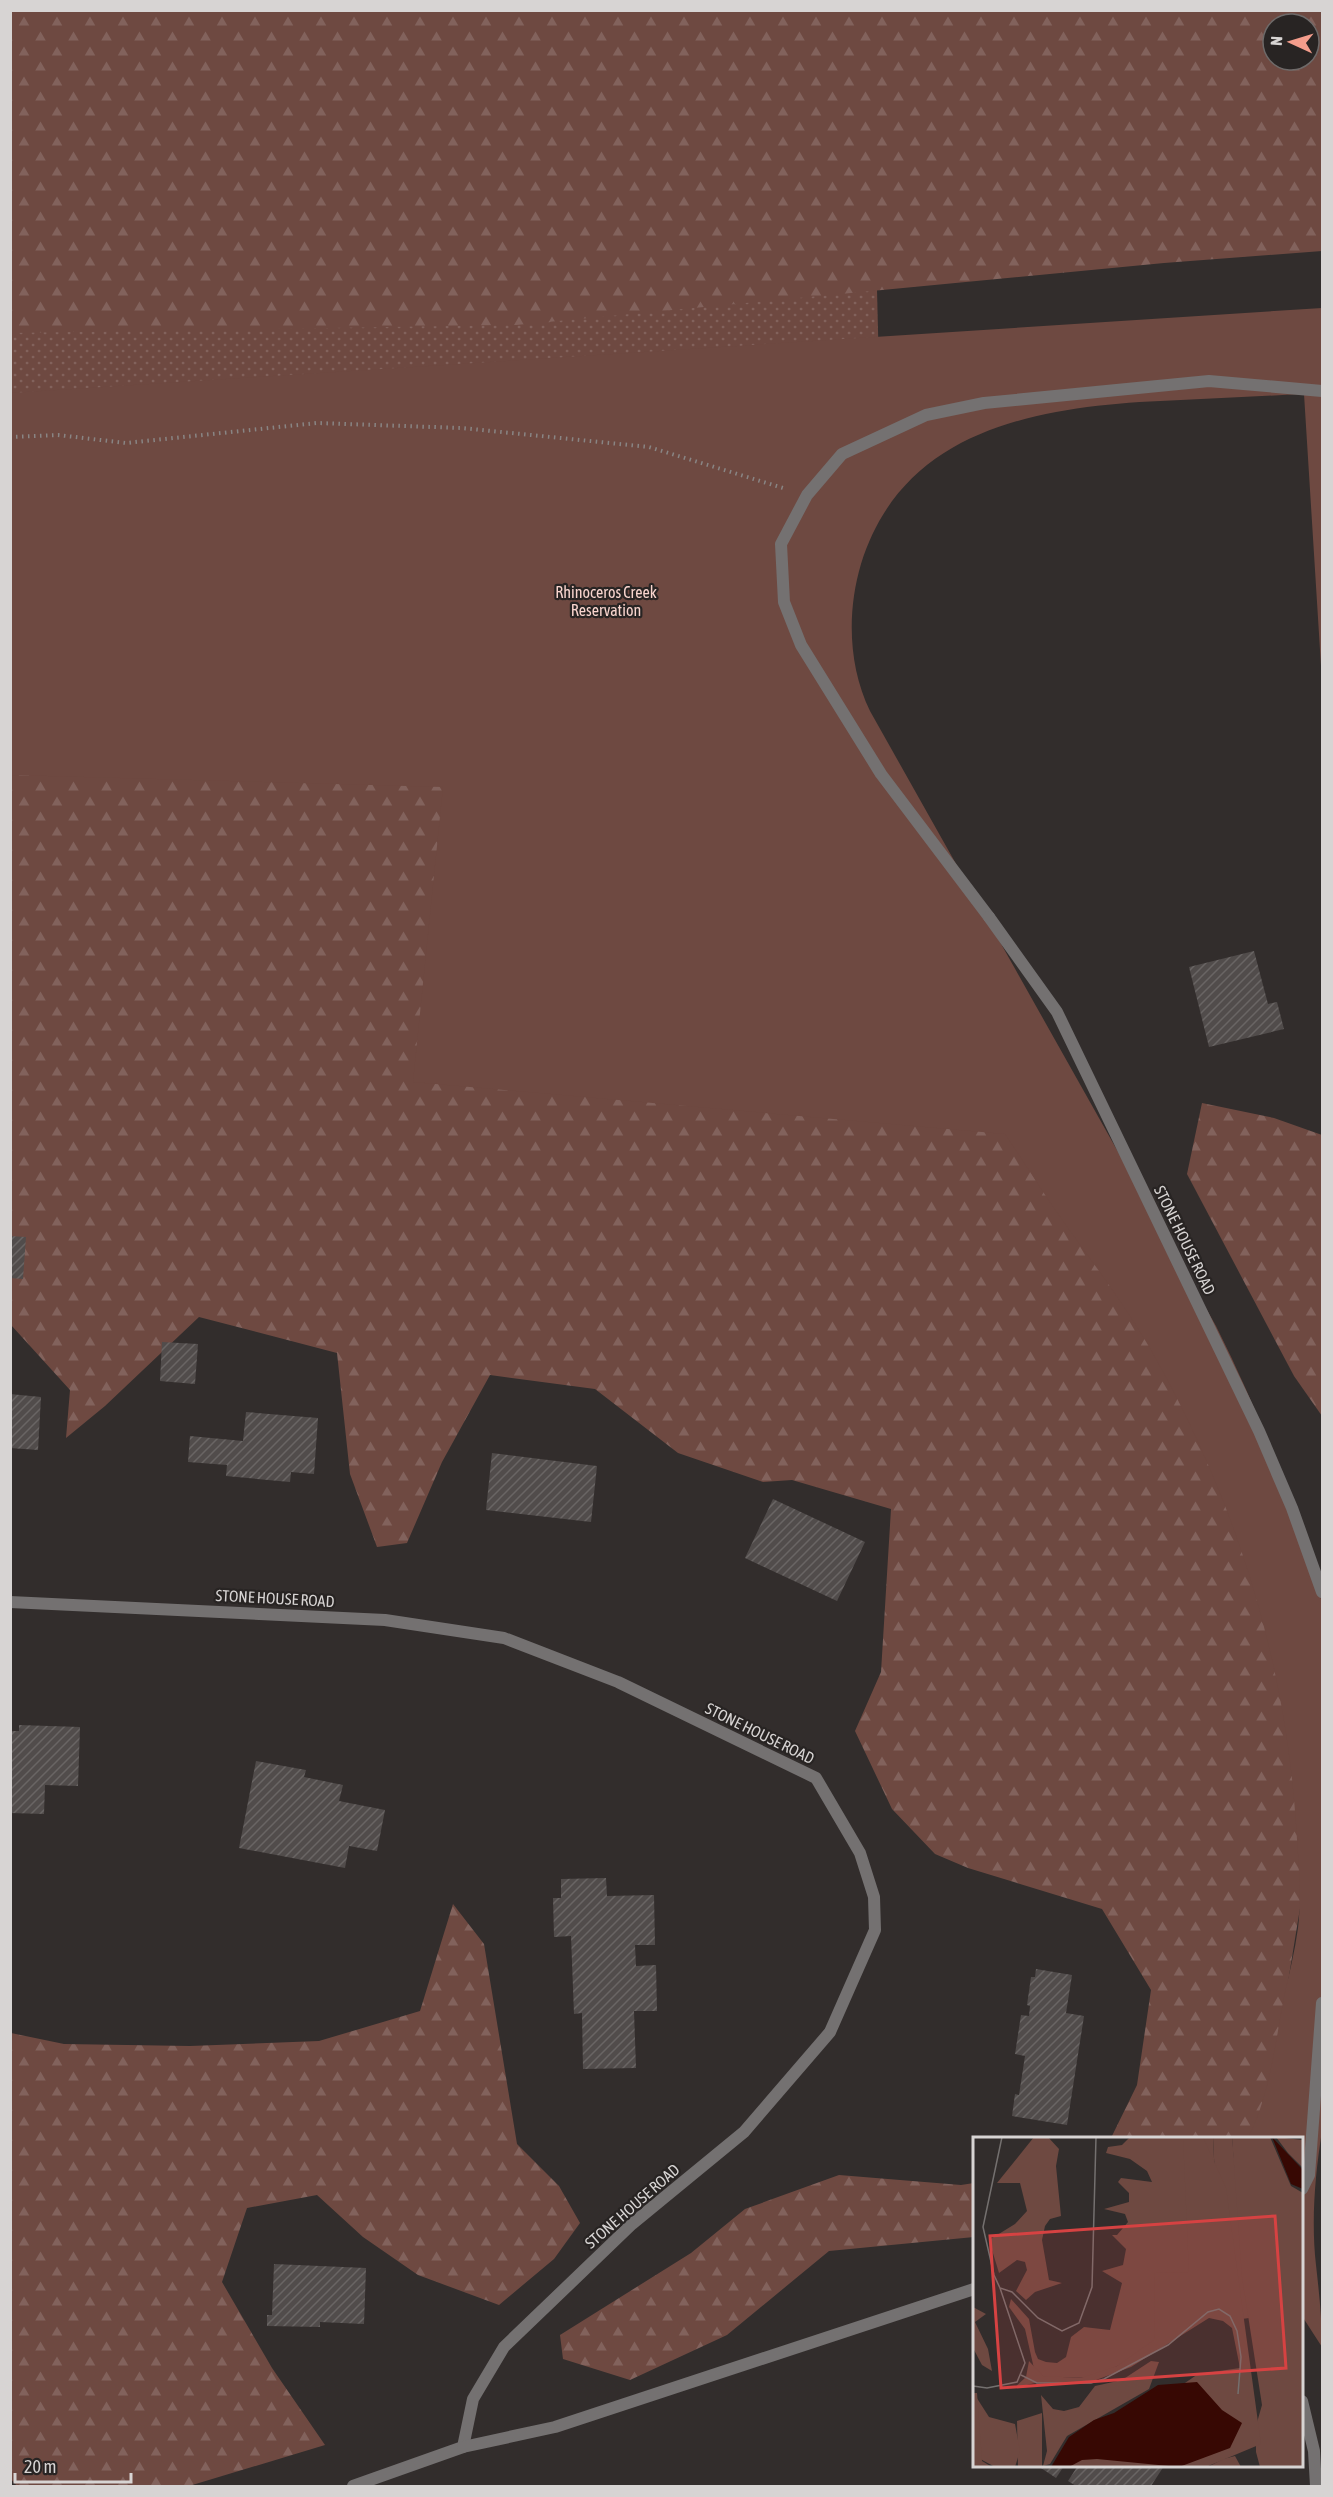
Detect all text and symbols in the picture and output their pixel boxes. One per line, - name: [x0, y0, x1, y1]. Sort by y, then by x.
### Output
- north arrow: [1261, 12, 1321, 72]
- text: N: [1267, 36, 1285, 46]
- park label: Rhinoceros Creek Reservation: [555, 583, 657, 619]
- street label: STONE HOUSE ROAD: [1151, 1183, 1219, 1297]
- street label: STONE HOUSE ROAD: [215, 1586, 335, 1610]
- street label: STONE HOUSE ROAD: [703, 1699, 817, 1767]
- inset map: [973, 2137, 1303, 2467]
- street label: STONE HOUSE ROAD: [581, 2160, 683, 2252]
- scale bar: [15, 2446, 130, 2484]
- text: 20 m: [24, 2456, 56, 2477]

